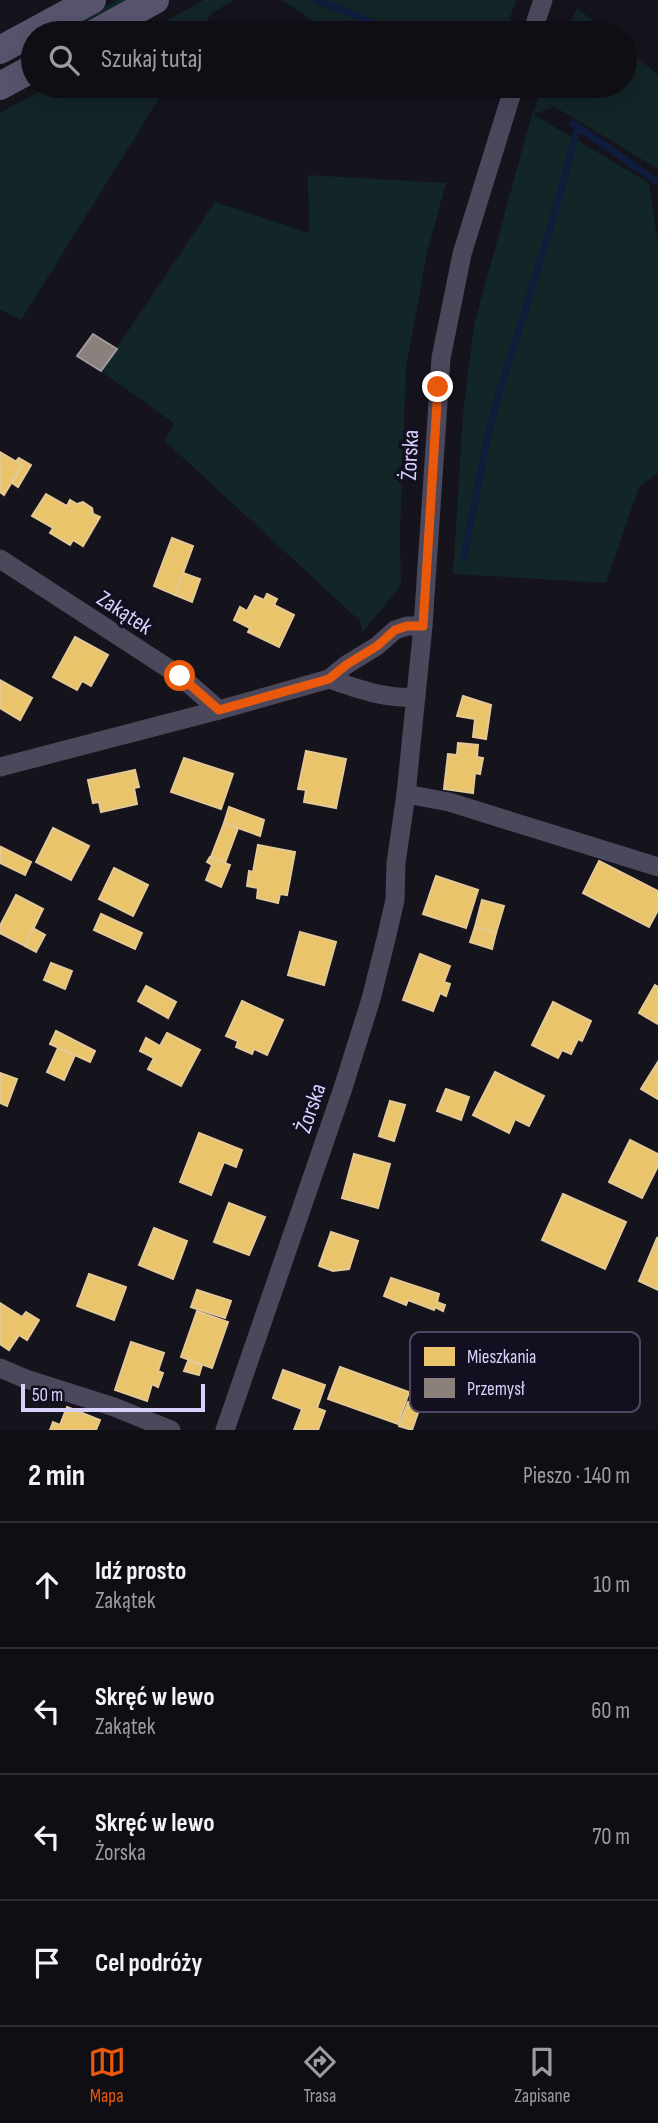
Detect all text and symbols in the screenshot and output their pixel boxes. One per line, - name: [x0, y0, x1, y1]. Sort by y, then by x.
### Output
- search box: [21, 21, 637, 98]
- icon: search: [45, 41, 83, 79]
- text: Szukaj tutaj: [101, 44, 202, 75]
- route end: [422, 371, 453, 402]
- street label: Żorska: [395, 429, 425, 481]
- street label: Zakątek: [91, 585, 158, 641]
- route start: [164, 660, 195, 691]
- street label: Żorska: [289, 1080, 332, 1137]
- legend: [410, 1332, 640, 1412]
- text: Mieszkania: [467, 1346, 536, 1369]
- text: Przemysł: [467, 1378, 525, 1401]
- scale bar: [21, 1381, 205, 1413]
- text: 50 m: [32, 1384, 63, 1407]
- text: 2 min: [28, 1458, 85, 1494]
- text: Pieszo · 140 m: [523, 1462, 630, 1490]
- text: Idź prosto: [95, 1556, 186, 1587]
- icon: ahead: [28, 1566, 66, 1604]
- text: 10 m: [593, 1571, 630, 1599]
- text: Zakątek: [95, 1587, 156, 1615]
- text: Skręć w lewo: [95, 1682, 215, 1713]
- icon: left: [28, 1692, 66, 1730]
- text: 60 m: [591, 1697, 630, 1725]
- text: Zakątek: [95, 1713, 156, 1741]
- text: Skręć w lewo: [95, 1808, 215, 1839]
- icon: left: [28, 1818, 66, 1856]
- text: 70 m: [592, 1823, 630, 1851]
- text: Żorska: [95, 1839, 146, 1867]
- icon: arrive: [28, 1944, 66, 1982]
- text: Cel podróży: [95, 1948, 202, 1979]
- tab: Mapa: [88, 2043, 126, 2108]
- tab: Trasa: [301, 2043, 339, 2108]
- tab: Zapisane: [514, 2043, 570, 2108]

